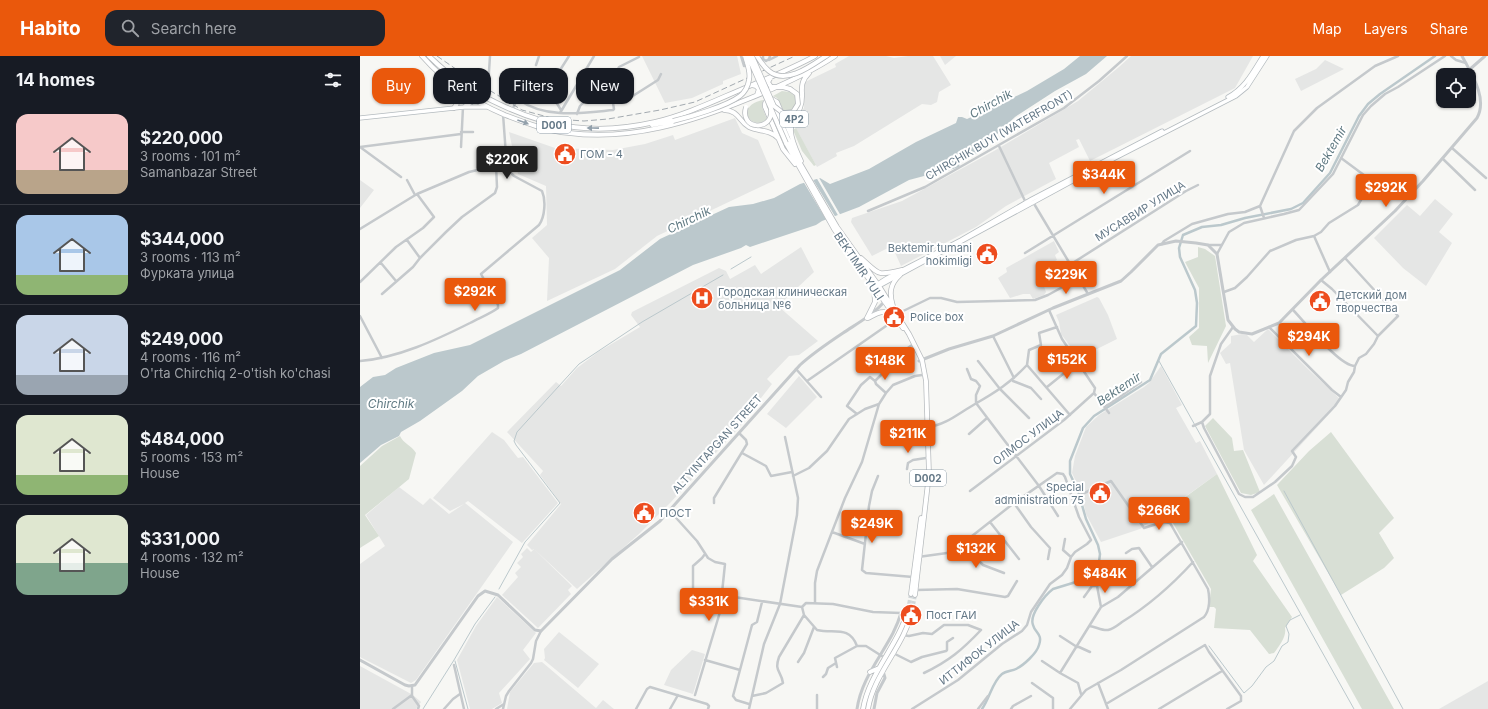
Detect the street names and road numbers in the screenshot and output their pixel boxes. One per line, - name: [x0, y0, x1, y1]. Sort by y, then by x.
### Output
- street label: CHIRCHIK BUYI (WATERFRONT): [923, 87, 1075, 183]
- road number: 4P2: [780, 111, 808, 127]
- road number: D001: [537, 117, 571, 133]
- street label: МУСАВВИР УЛИЦА: [1092, 177, 1188, 244]
- street label: BEKTIMIR YULI: [831, 229, 887, 303]
- street label: ALTYINTAPGAN STREET: [669, 392, 765, 496]
- street label: ОЛМОС УЛИЦА: [990, 406, 1067, 468]
- road number: D002: [910, 470, 946, 486]
- street label: ИТТИФОК УЛИЦА: [936, 616, 1022, 688]

